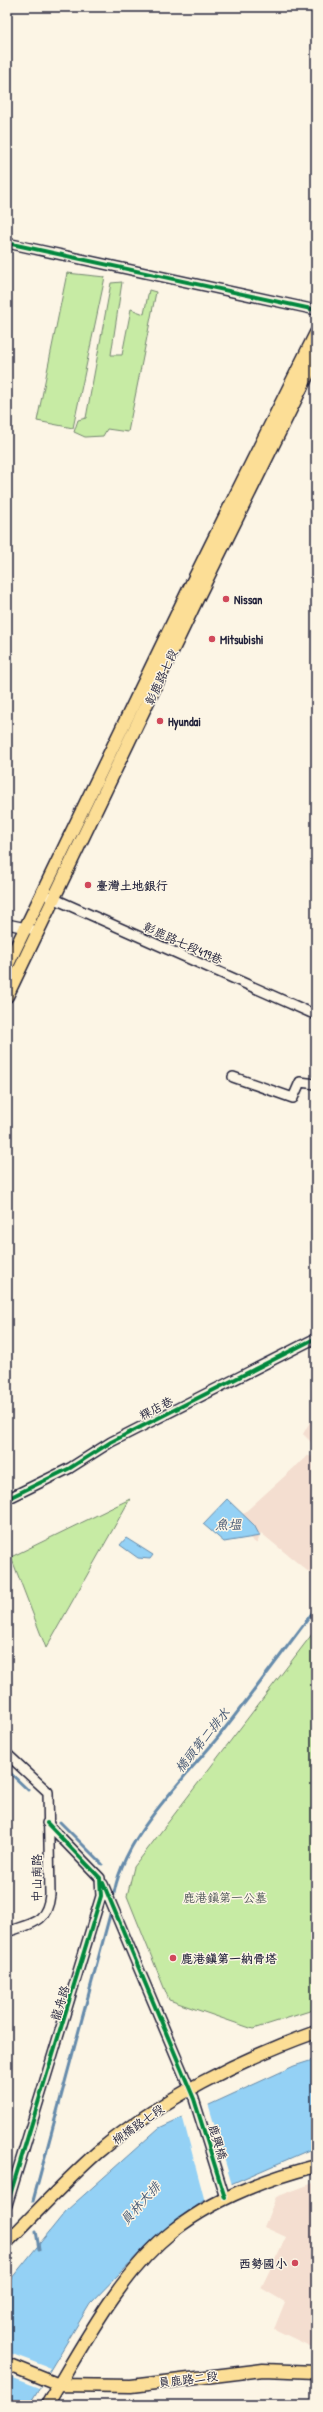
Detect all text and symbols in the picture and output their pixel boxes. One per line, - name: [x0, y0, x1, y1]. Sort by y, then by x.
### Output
- place label: Nissan: [234, 591, 263, 608]
- marker: Nissan: [221, 594, 231, 604]
- place label: Mitsubishi: [220, 631, 264, 648]
- marker: Mitsubishi: [207, 634, 217, 644]
- street label: 彰鹿路七段: [141, 646, 181, 708]
- place label: Hyundai: [168, 713, 201, 731]
- marker: Hyundai: [155, 716, 165, 726]
- place label: 臺灣土地銀行: [96, 877, 168, 894]
- marker: 臺灣土地銀行: [83, 880, 93, 890]
- street label: 彰鹿路七段419巷: [141, 918, 225, 968]
- street label: 粿店巷: [136, 1392, 176, 1424]
- water label: 魚塭: [215, 1515, 242, 1533]
- water label: 橋頭第二排水: [170, 1703, 234, 1776]
- street label: 中山南路: [28, 1854, 45, 1902]
- park label: 鹿港鎮第一公墓: [183, 1889, 267, 1906]
- place label: 鹿港鎮第一納骨塔: [181, 1950, 277, 1967]
- marker: 鹿港鎮第一納骨塔: [168, 1953, 178, 1963]
- street label: 龍舟路: [47, 1983, 73, 2023]
- street label: 柳橋路七段: [109, 2100, 167, 2148]
- street label: 鹿興橋: [205, 2122, 231, 2162]
- water label: 員林大排: [116, 2177, 165, 2228]
- place label: 西勢國小: [239, 2255, 287, 2272]
- marker: 西勢國小: [290, 2258, 300, 2268]
- street label: 員鹿路二段: [157, 2367, 219, 2391]

